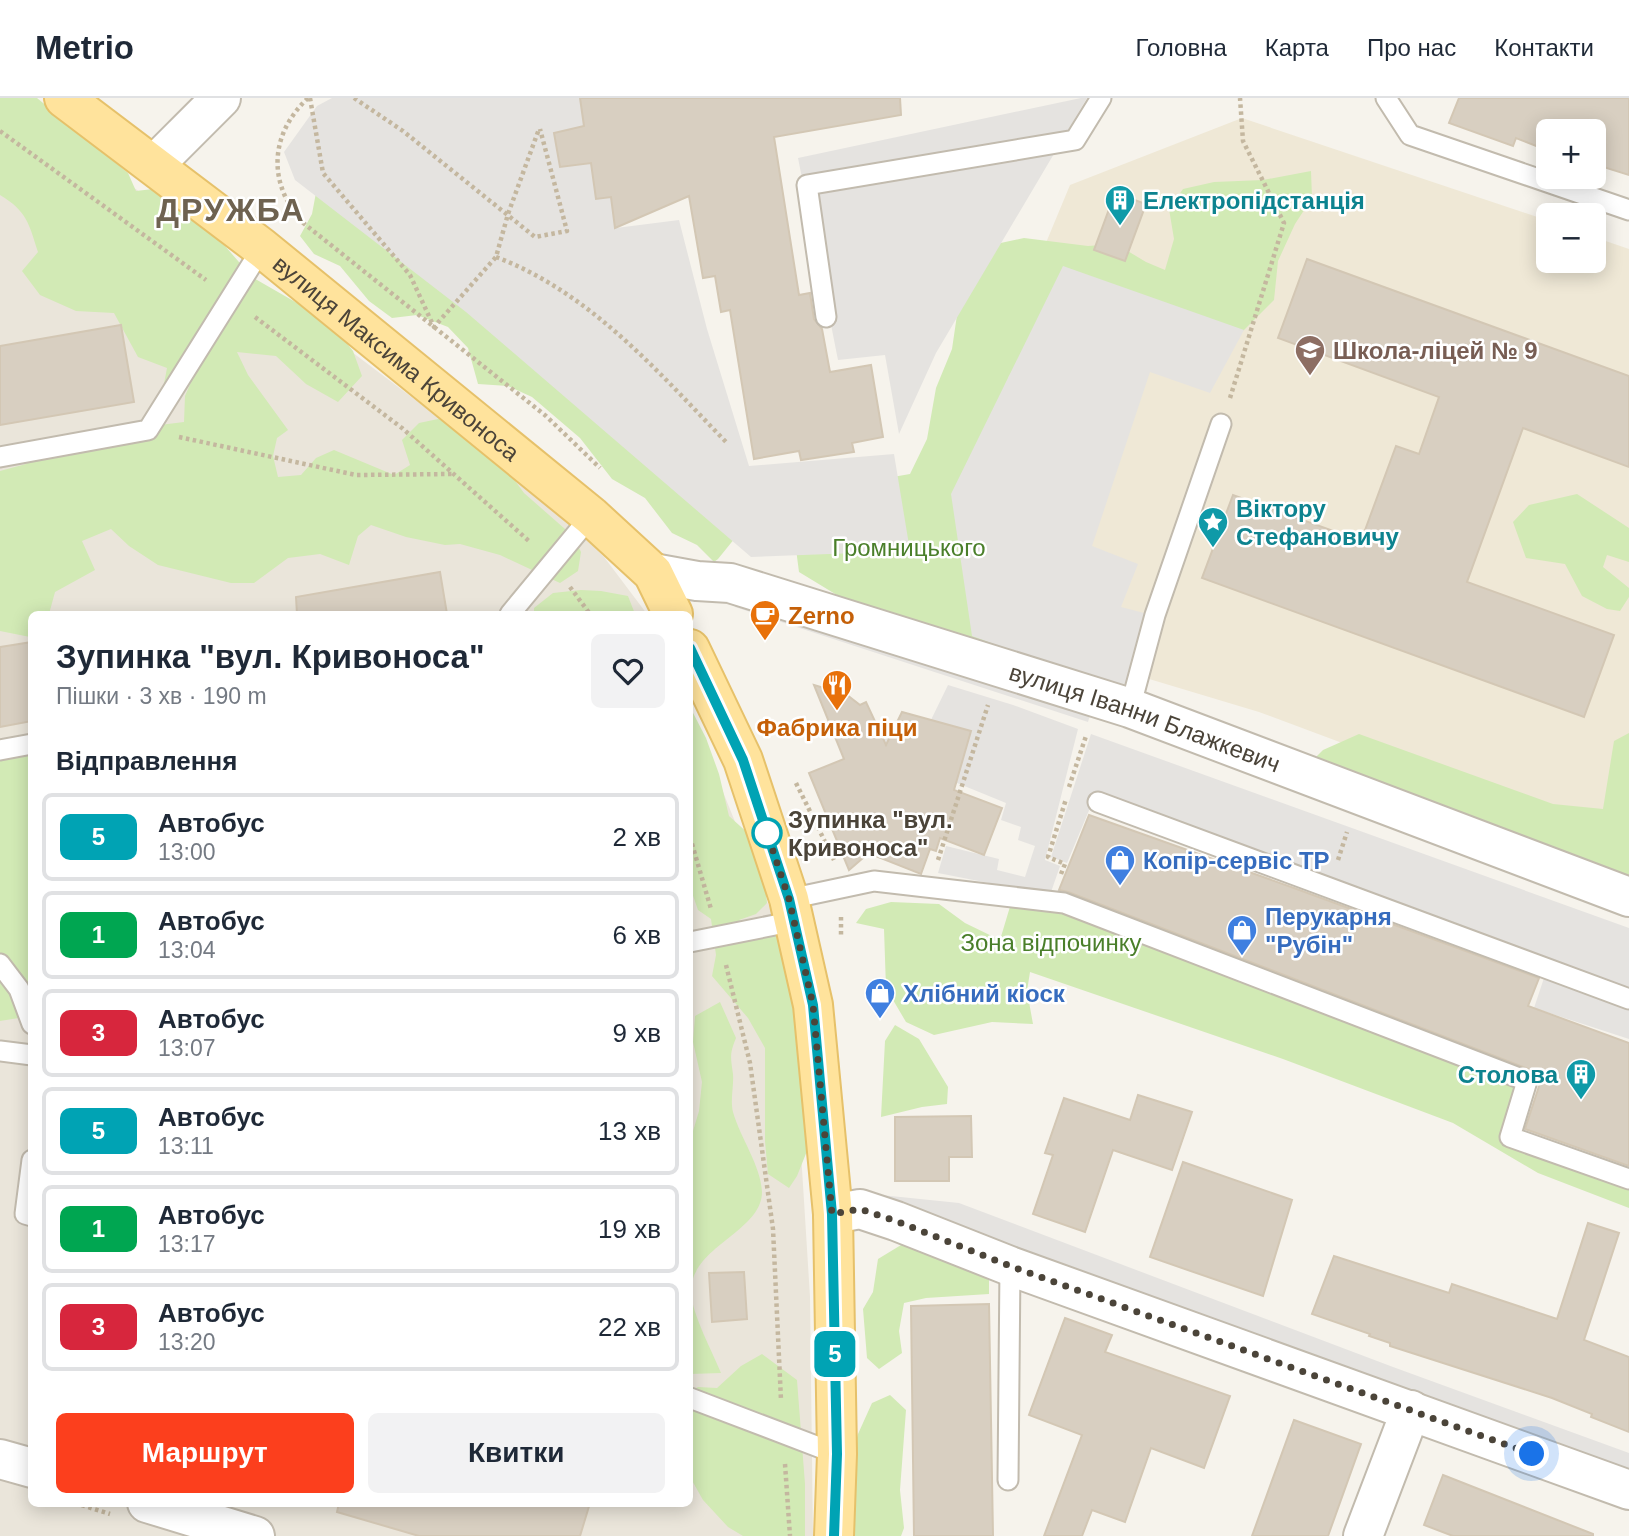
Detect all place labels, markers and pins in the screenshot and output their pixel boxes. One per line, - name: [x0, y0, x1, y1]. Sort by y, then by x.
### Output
- building icon: Електропідстанція: [1103, 183, 1137, 227]
- place label: Електропідстанція: [1143, 187, 1365, 214]
- school or university icon: Школа-ліцей № 9: [1293, 333, 1327, 377]
- place label: Школа-ліцей № 9: [1333, 337, 1538, 364]
- place label: Віктору Стефановичу: [1236, 495, 1399, 550]
- place icon: Віктору Стефановичу: [1196, 505, 1230, 549]
- cafe icon: Zerno: [748, 598, 782, 642]
- place label: Zerno: [788, 602, 855, 629]
- restaurant icon: Фабрика піци: [820, 668, 854, 712]
- place label: Фабрика піци: [757, 714, 917, 741]
- place label: Зупинка "вул. Кривоноса": [788, 806, 953, 861]
- marker: Зупинка "вул. Кривоноса": [752, 818, 782, 848]
- shop icon: Копір-сервіс ТР: [1103, 843, 1137, 887]
- place label: Копір-сервіс ТР: [1143, 847, 1330, 874]
- place label: Перукарня "Рубін": [1265, 903, 1392, 958]
- shop icon: Перукарня "Рубін": [1225, 913, 1259, 957]
- shop icon: Хлібний кіоск: [863, 976, 897, 1020]
- place label: Хлібний кіоск: [903, 980, 1066, 1007]
- building icon: Столова: [1564, 1057, 1598, 1101]
- place label: Столова: [1458, 1061, 1559, 1088]

